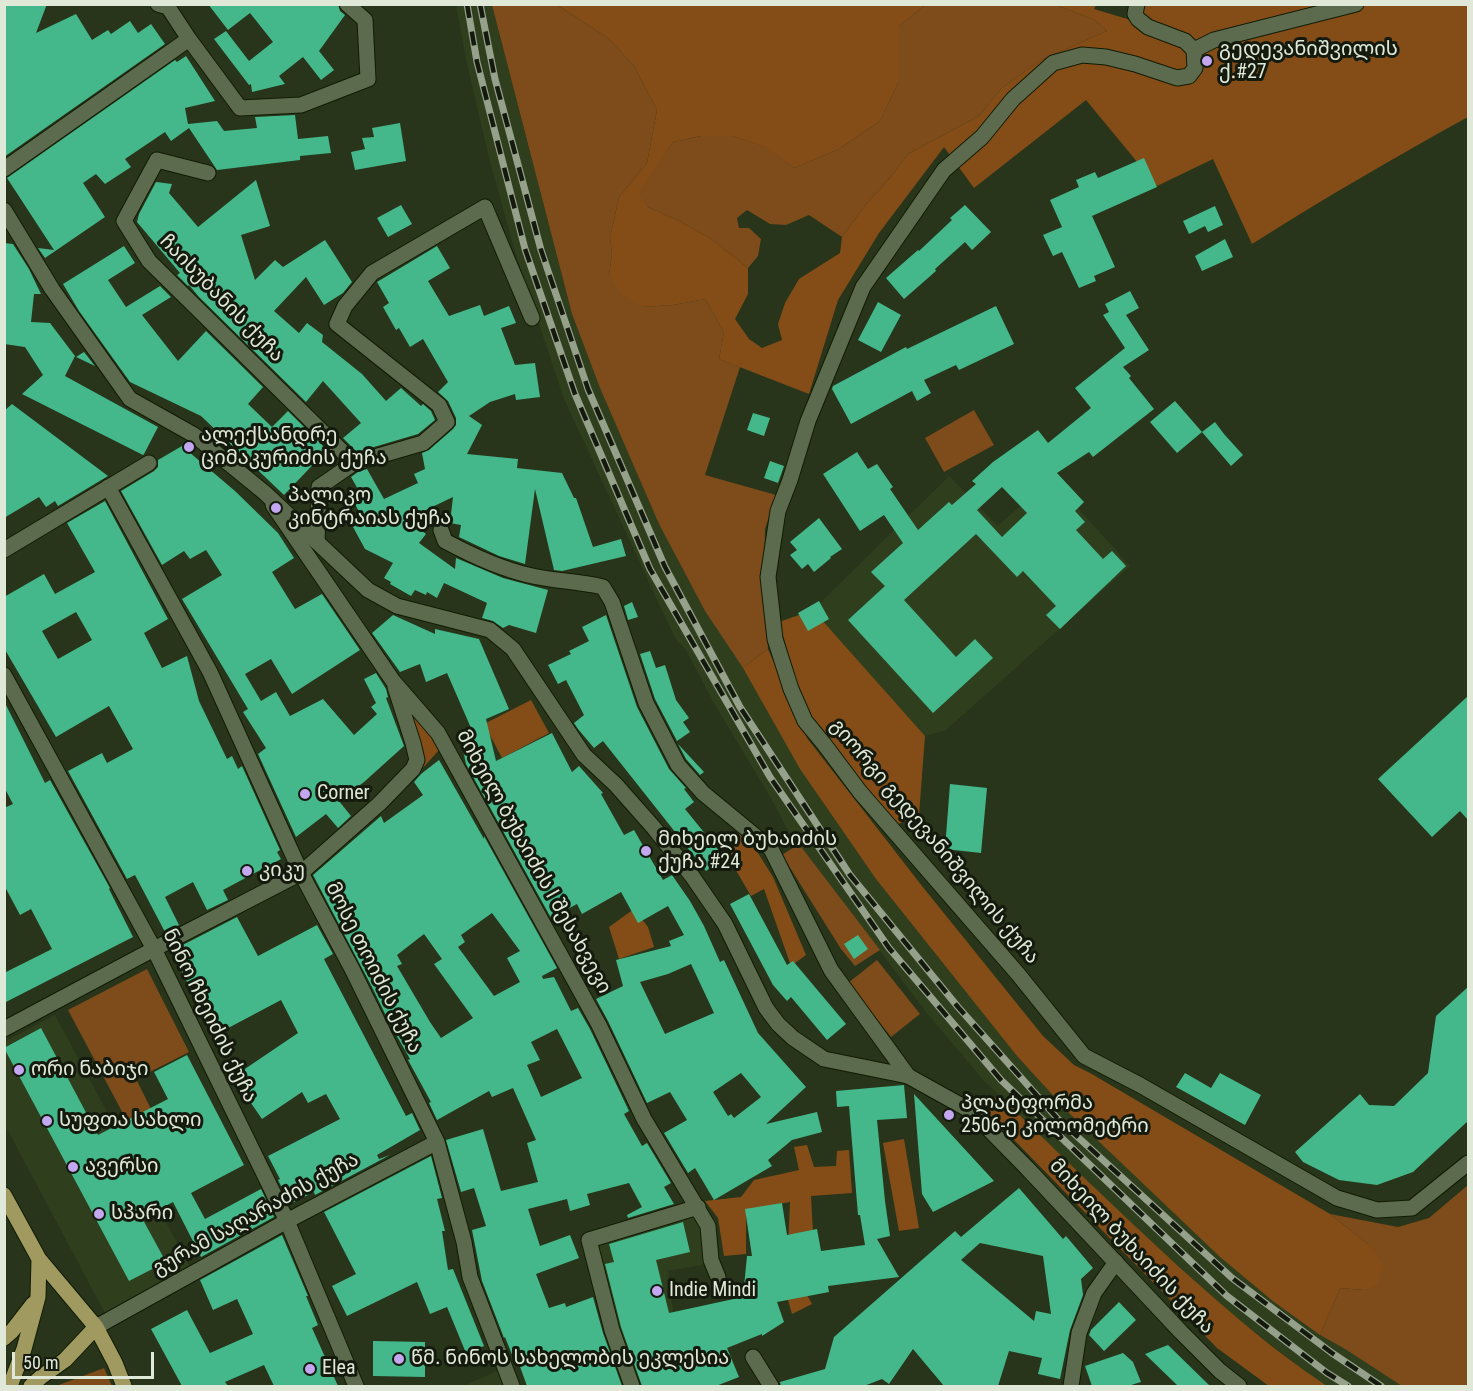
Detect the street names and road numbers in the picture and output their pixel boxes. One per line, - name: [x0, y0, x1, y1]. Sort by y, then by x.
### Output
- street label: ჩაისუბანის ქუჩა: [154, 230, 288, 368]
- street label: გიორგი გედევანიშვილის ქუჩა: [824, 715, 1044, 969]
- street label: მიხეილ ბუხაიძის I შესახვევი: [450, 726, 616, 998]
- street label: მოსე თოიძის ქუჩა: [320, 879, 426, 1057]
- street label: ნინო ჩხეიძის ქუჩა: [156, 925, 262, 1107]
- street label: გურამ საღარაძის ქუჩა: [149, 1148, 363, 1282]
- street label: მიხეილ ბუხაიძის ქუჩა: [1044, 1155, 1218, 1339]

